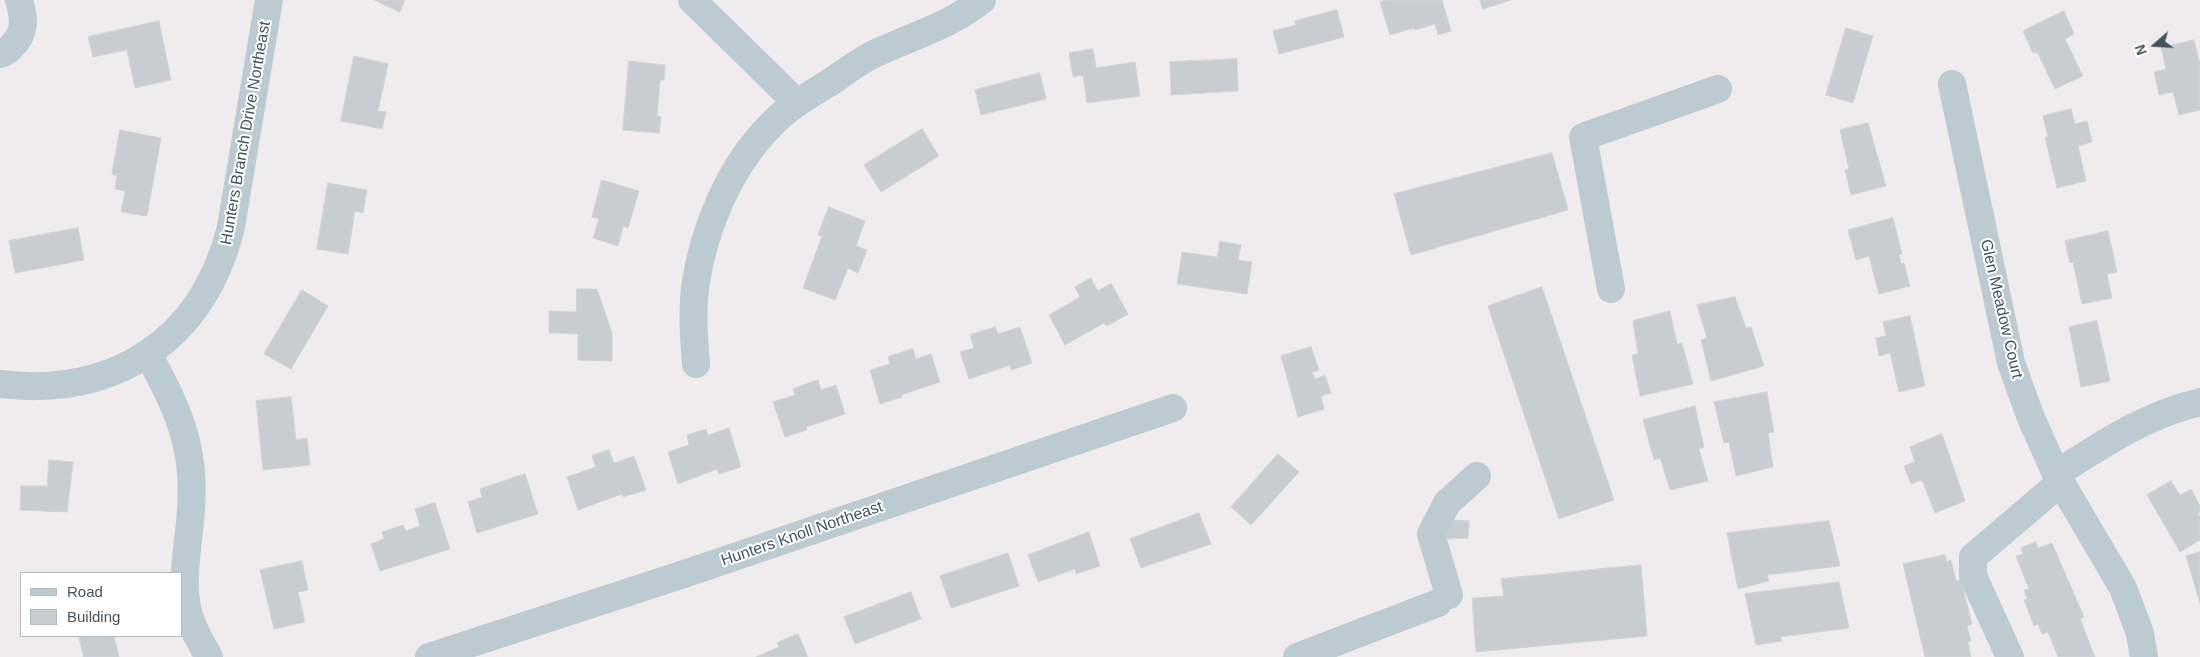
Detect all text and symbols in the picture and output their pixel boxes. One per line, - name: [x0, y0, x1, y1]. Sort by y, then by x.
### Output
- street label: Hunters Branch Drive Northeast: [217, 20, 275, 246]
- north arrow: [2130, 20, 2180, 70]
- text: N: [2132, 42, 2150, 57]
- street label: Glen Meadow Court: [1976, 238, 2026, 380]
- street label: Hunters Knoll Northeast: [719, 497, 885, 571]
- legend: [20, 572, 182, 637]
- text: Road: [67, 583, 103, 600]
- text: Building: [67, 608, 120, 625]

